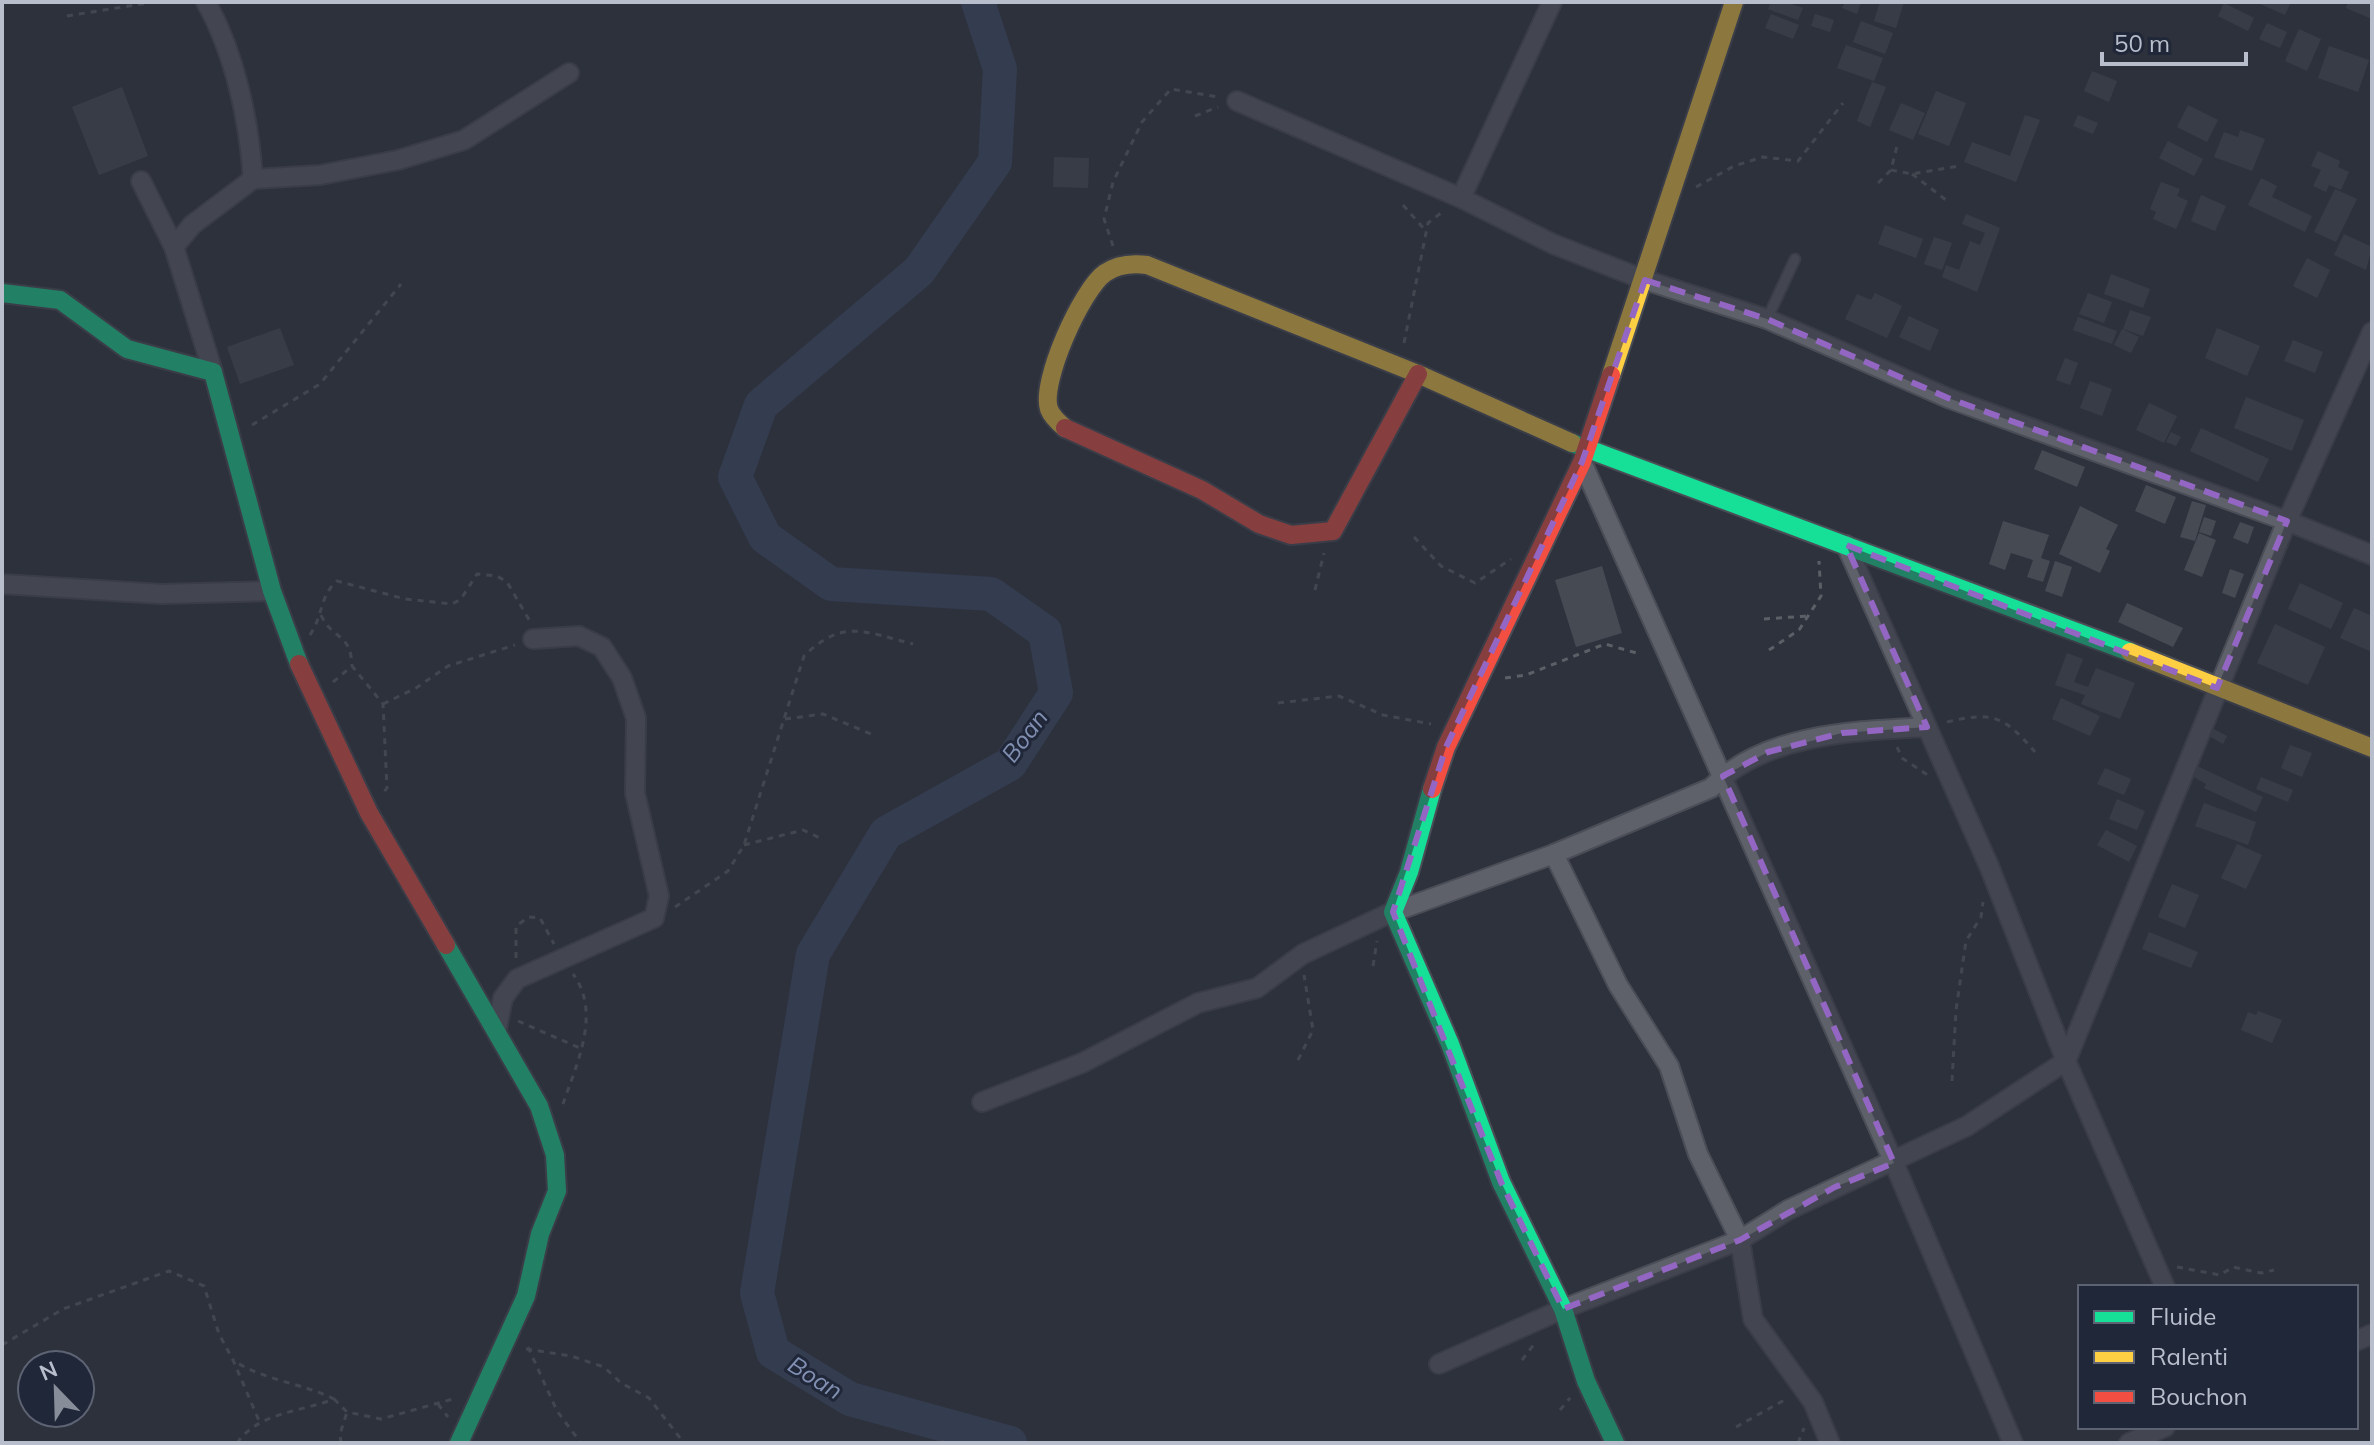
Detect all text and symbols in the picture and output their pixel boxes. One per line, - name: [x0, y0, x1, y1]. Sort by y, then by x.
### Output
- scale bar: [2102, 16, 2246, 66]
- text: 50 m: [2114, 28, 2170, 58]
- water label: Boan: [995, 703, 1054, 768]
- legend: [2078, 1285, 2358, 1429]
- text: Fluide: [2150, 1301, 2216, 1331]
- text: Ralenti: [2150, 1341, 2228, 1371]
- north arrow: [16, 1349, 96, 1429]
- water label: Boan: [783, 1349, 848, 1405]
- text: N: [35, 1354, 61, 1387]
- text: Bouchon: [2150, 1381, 2248, 1411]

